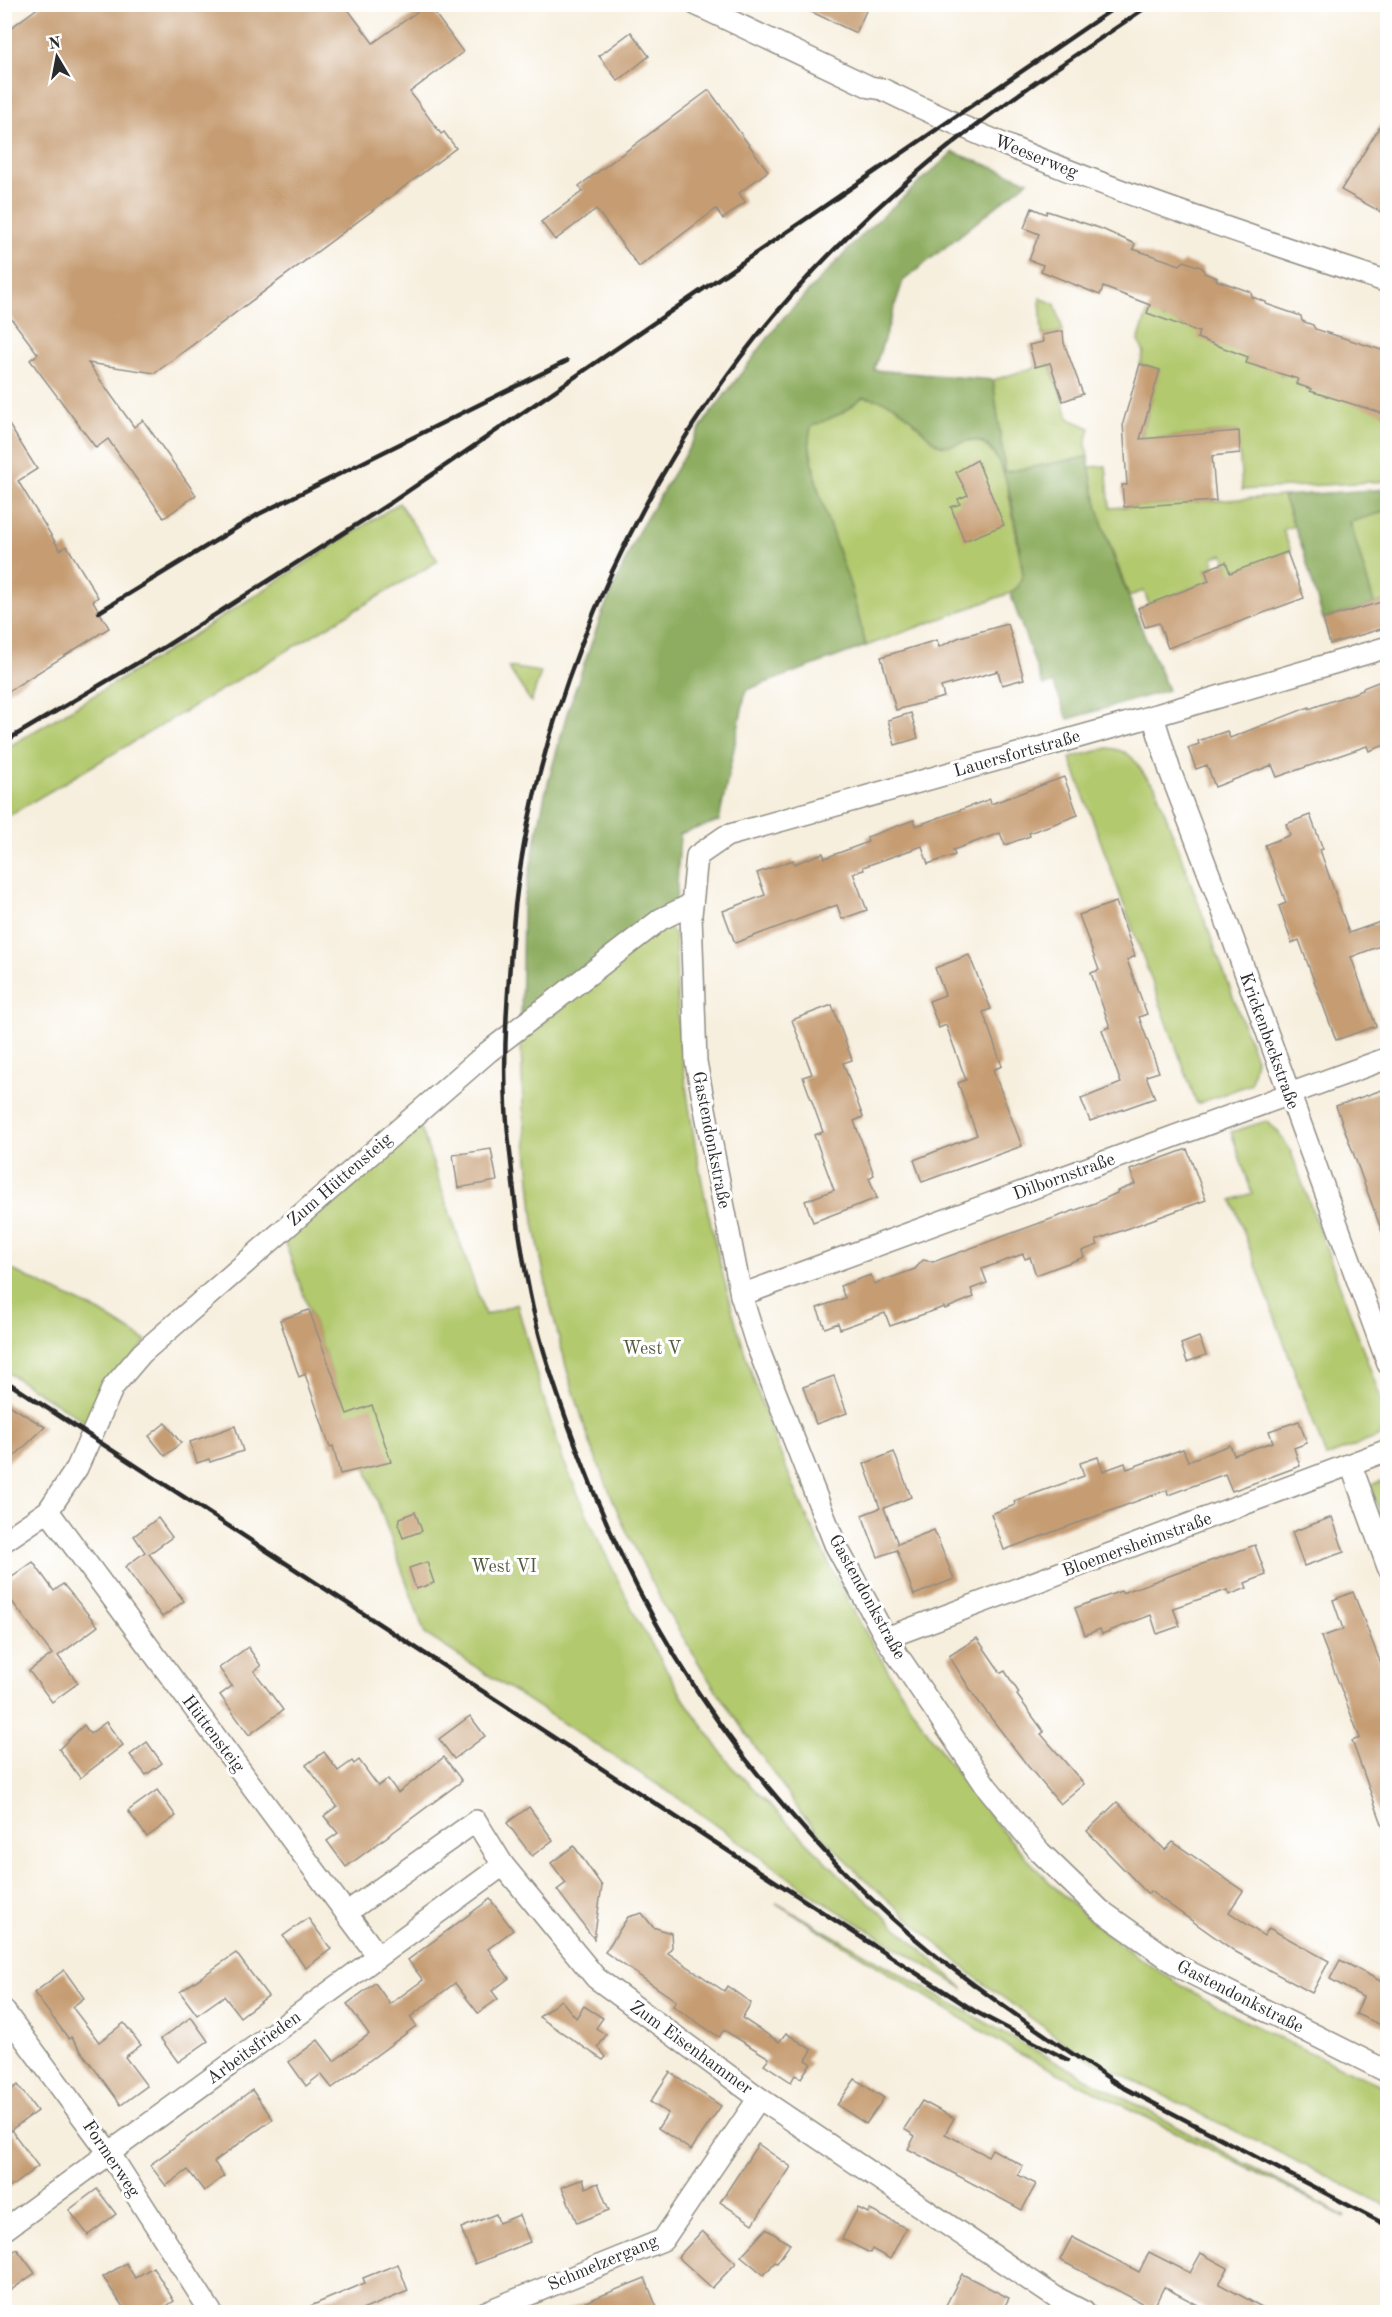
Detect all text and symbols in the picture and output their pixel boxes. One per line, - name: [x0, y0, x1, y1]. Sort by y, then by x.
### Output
- north arrow: [27, 27, 87, 87]
- text: N: [47, 35, 63, 53]
- street label: Weeserweg: [992, 132, 1081, 182]
- street label: Lauersfortstraße: [952, 727, 1082, 781]
- street label: Krickenbeckstraße: [1236, 970, 1302, 1112]
- street label: Gastendonkstraße: [689, 1070, 733, 1210]
- street label: Zum Hüttensteig: [284, 1130, 396, 1230]
- street label: Dilbornstraße: [1011, 1150, 1117, 1204]
- park label: West V: [623, 1340, 682, 1358]
- street label: Bloemersheimstraße: [1060, 1510, 1214, 1580]
- street label: Gastendonkstraße: [825, 1532, 909, 1662]
- park label: West VI: [471, 1558, 537, 1576]
- street label: Hüttensteig: [178, 1692, 248, 1776]
- street label: Gastendonkstraße: [1174, 1957, 1306, 2037]
- street label: Zum Eisenhammer: [626, 1998, 756, 2099]
- street label: Arbeitsfrieden: [204, 2008, 305, 2088]
- street label: Formerweg: [79, 2117, 143, 2201]
- street label: Schmelzergang: [545, 2232, 661, 2294]

